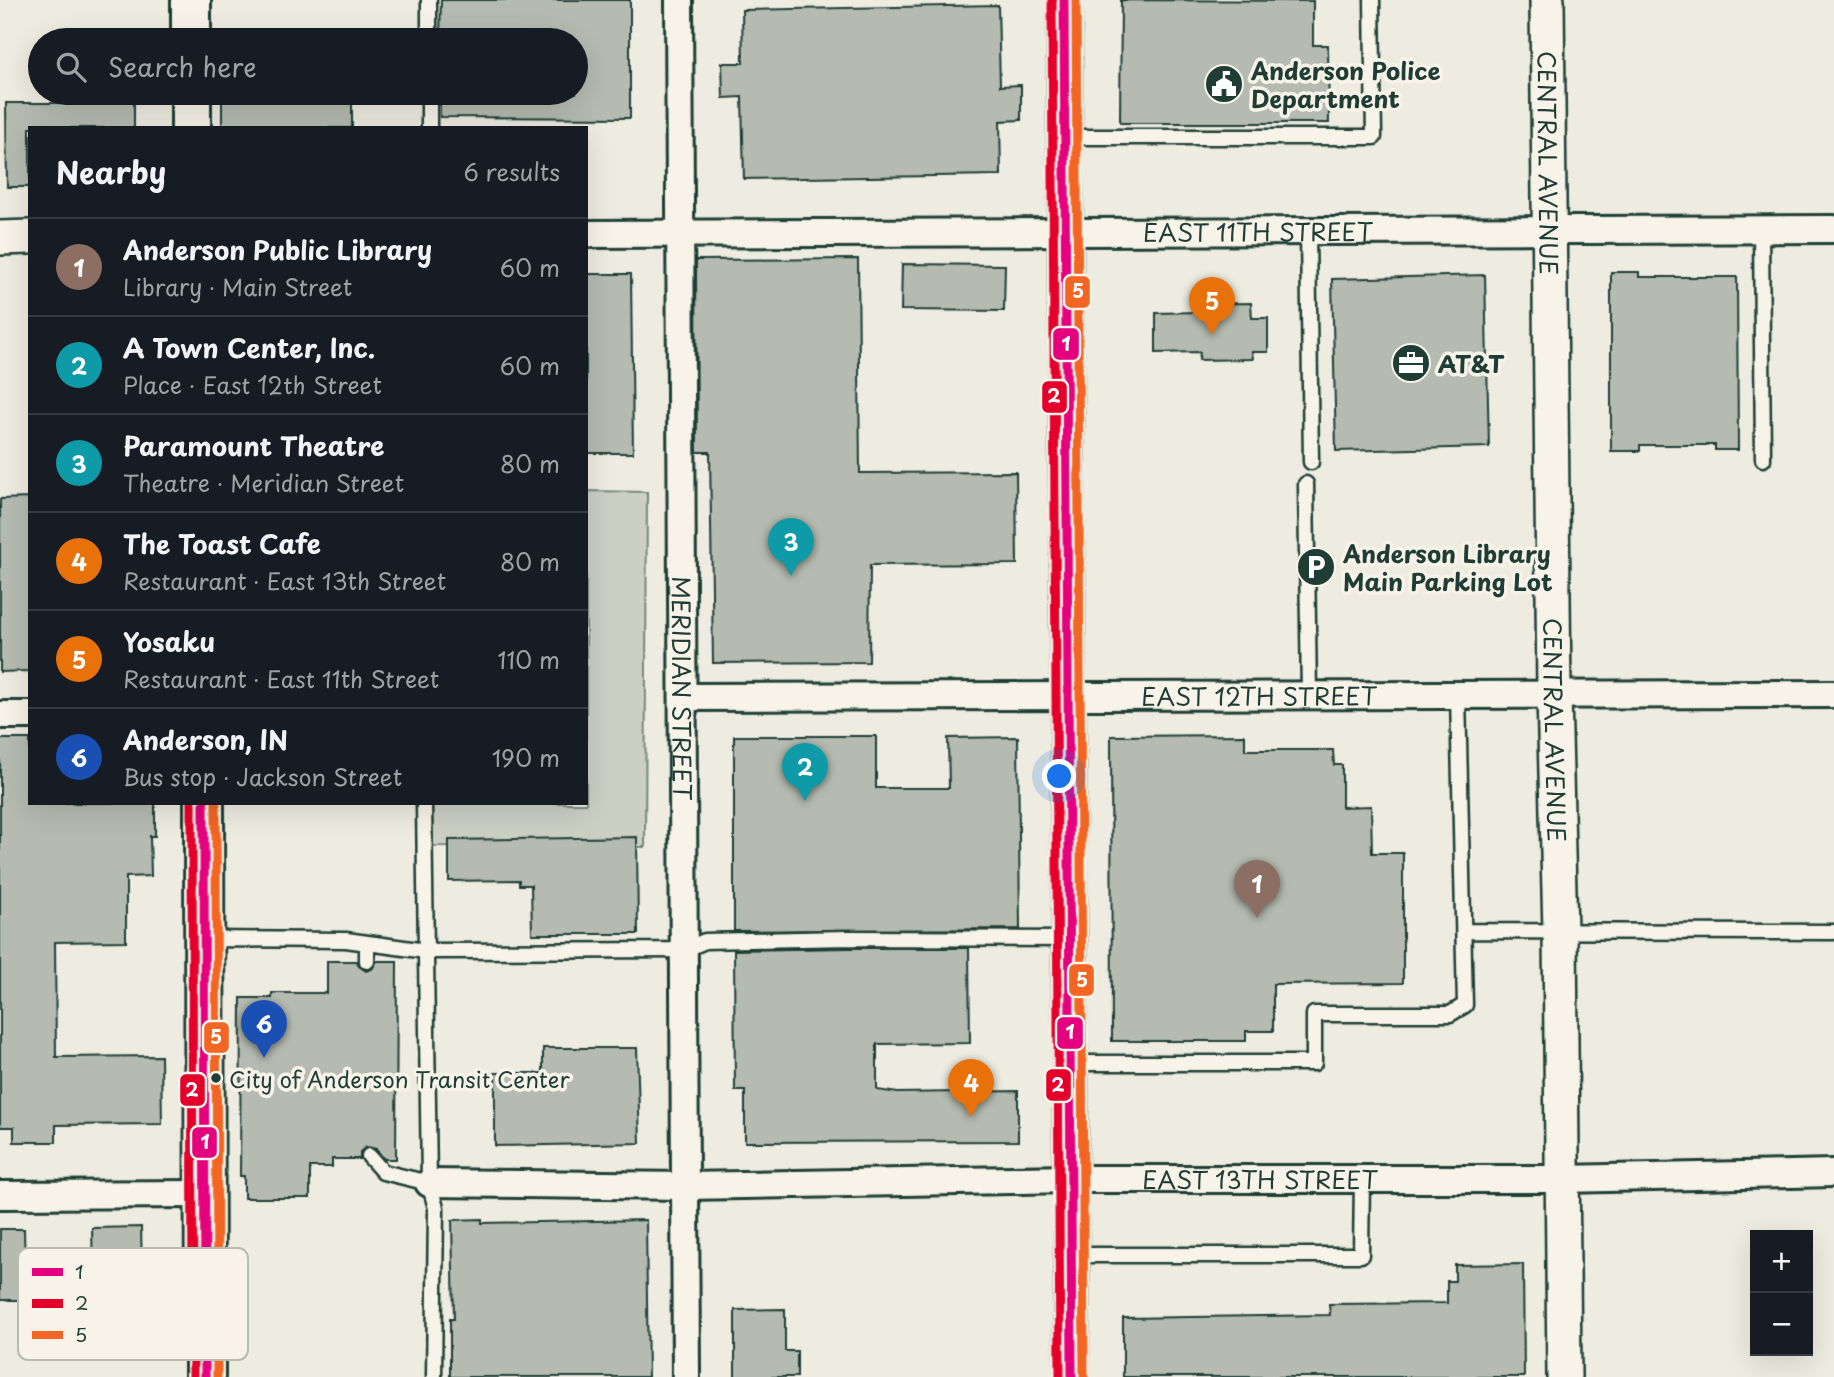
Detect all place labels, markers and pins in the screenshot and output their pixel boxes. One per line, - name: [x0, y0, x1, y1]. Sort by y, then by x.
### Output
- place label: Anderson Police Department: [1250, 52, 1441, 116]
- public building icon: Anderson Police Department: [1203, 63, 1245, 105]
- pin: 5: [1189, 277, 1235, 335]
- office icon: AT&T: [1390, 342, 1432, 384]
- place label: AT&T: [1438, 345, 1505, 381]
- pin: 3: [768, 518, 814, 576]
- place label: Anderson Library Main Parking Lot: [1342, 535, 1553, 599]
- parking icon: Anderson Library Main Parking Lot: [1295, 546, 1337, 588]
- pin: 2: [782, 743, 828, 801]
- pin: 1: [1234, 860, 1280, 918]
- pin: 6: [241, 1000, 287, 1058]
- pin: 4: [948, 1059, 994, 1117]
- place label: City of Anderson Transit Center: [229, 1062, 570, 1095]
- marker: City of Anderson Transit Center: [209, 1071, 223, 1085]

